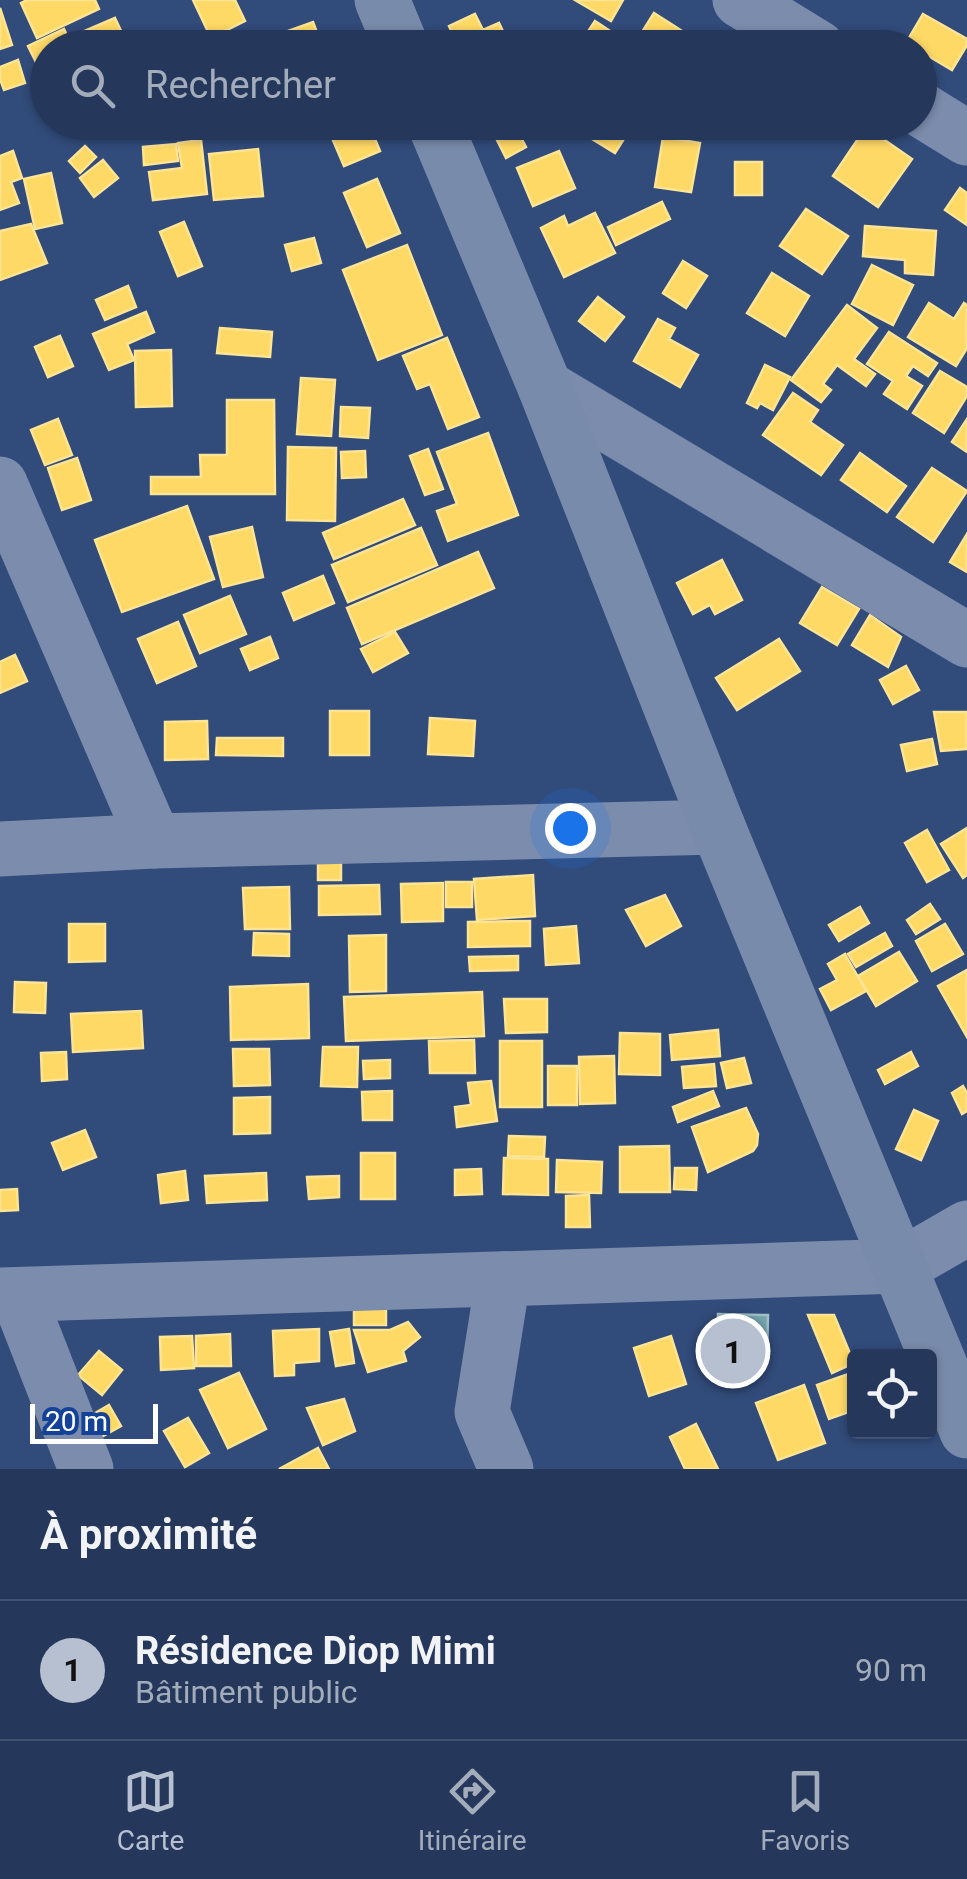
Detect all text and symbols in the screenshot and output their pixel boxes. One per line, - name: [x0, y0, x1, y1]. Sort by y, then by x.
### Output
- search box: [30, 30, 937, 140]
- icon: search: [65, 58, 120, 113]
- text: Rechercher: [145, 63, 336, 107]
- your location: [545, 803, 596, 854]
- pin: 1: [700, 1314, 766, 1388]
- map controls: [847, 1349, 937, 1439]
- button: locate: [847, 1349, 937, 1439]
- scale bar: [30, 1399, 158, 1444]
- text: 20 m: [45, 1405, 108, 1438]
- text: À proximité: [40, 1510, 257, 1559]
- text: Résidence Diop Mimi: [135, 1629, 496, 1673]
- text: 1: [63, 1651, 82, 1689]
- text: 90 m: [855, 1651, 927, 1689]
- text: Bâtiment public: [135, 1673, 358, 1711]
- tab: Carte: [117, 1764, 184, 1857]
- tab: Itinéraire: [418, 1764, 527, 1857]
- tab: Favoris: [760, 1764, 850, 1857]

